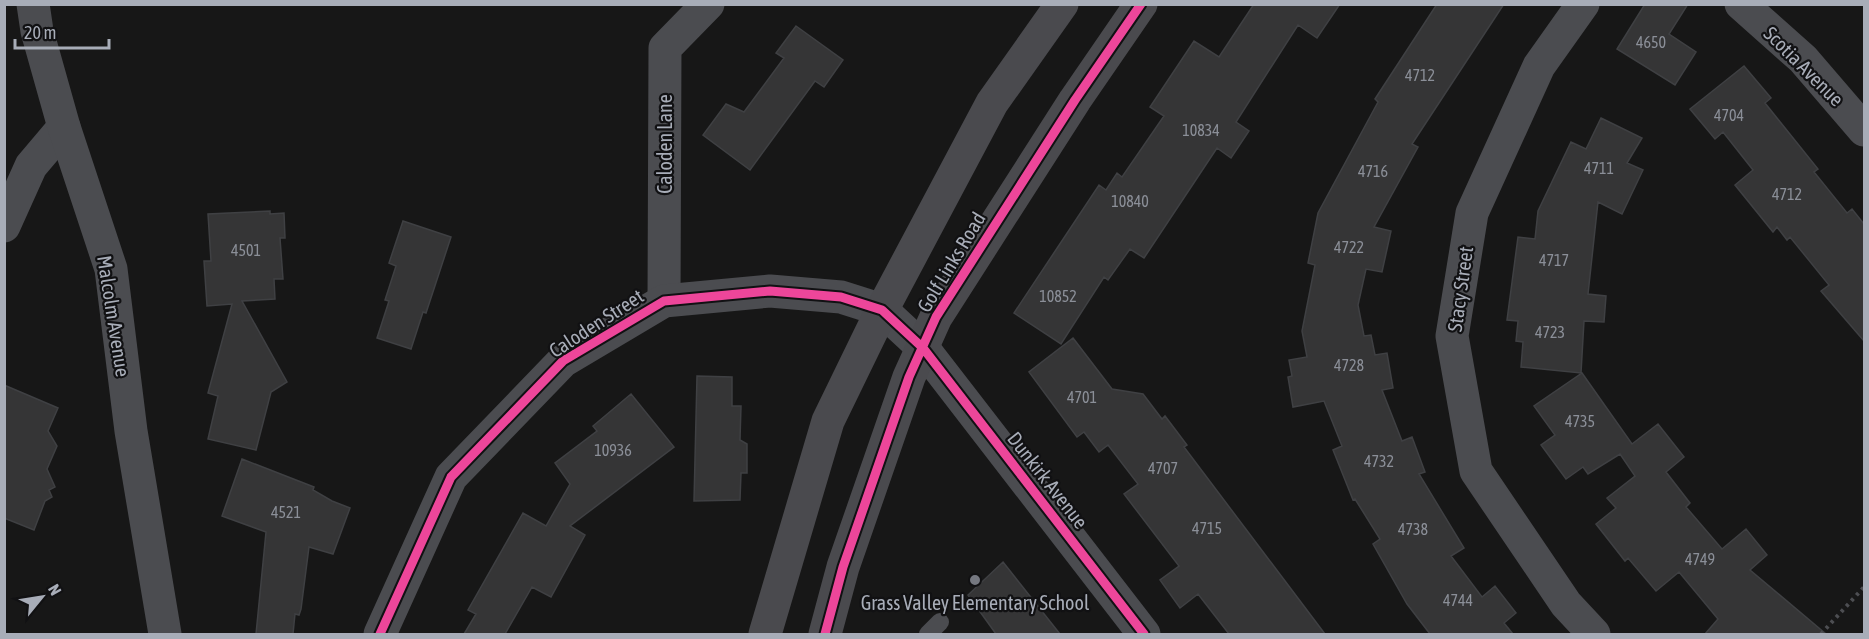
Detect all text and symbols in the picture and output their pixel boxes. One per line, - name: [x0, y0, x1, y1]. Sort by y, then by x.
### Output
- scale bar: [15, 12, 110, 50]
- street label: Scotia Avenue: [1759, 21, 1849, 111]
- text: 20 m: [24, 22, 56, 43]
- house number: 4650: [1636, 33, 1666, 51]
- house number: 4712: [1405, 66, 1435, 84]
- street label: Caloden Lane: [653, 94, 676, 194]
- house number: 4704: [1714, 106, 1744, 124]
- house number: 10834: [1182, 121, 1220, 139]
- house number: 4711: [1584, 159, 1614, 177]
- house number: 4716: [1358, 162, 1388, 180]
- house number: 4712: [1772, 185, 1802, 203]
- house number: 10840: [1111, 192, 1149, 210]
- street label: Golf Links Road: [912, 208, 990, 316]
- house number: 4722: [1334, 238, 1364, 256]
- house number: 4501: [231, 241, 261, 259]
- street label: Stacy Street: [1443, 245, 1477, 333]
- house number: 4717: [1539, 251, 1569, 269]
- street label: Malcolm Avenue: [93, 254, 135, 378]
- street label: Caloden Street: [545, 284, 648, 362]
- house number: 10852: [1039, 287, 1077, 305]
- house number: 4723: [1535, 323, 1565, 341]
- house number: 4728: [1334, 356, 1364, 374]
- house number: 4701: [1067, 388, 1097, 406]
- house number: 4735: [1565, 412, 1595, 430]
- street label: Dunkirk Avenue: [1003, 427, 1093, 533]
- house number: 10936: [594, 441, 632, 459]
- house number: 4732: [1364, 452, 1394, 470]
- house number: 4707: [1148, 459, 1178, 477]
- house number: 4521: [271, 503, 301, 521]
- house number: 4715: [1192, 519, 1222, 537]
- house number: 4738: [1398, 520, 1428, 538]
- house number: 4749: [1685, 550, 1715, 568]
- north arrow: [12, 567, 72, 627]
- marker: Grass Valley Elementary School: [968, 573, 982, 587]
- text: N: [45, 581, 65, 598]
- place label: Grass Valley Elementary School: [861, 591, 1090, 614]
- house number: 4744: [1443, 591, 1473, 609]

